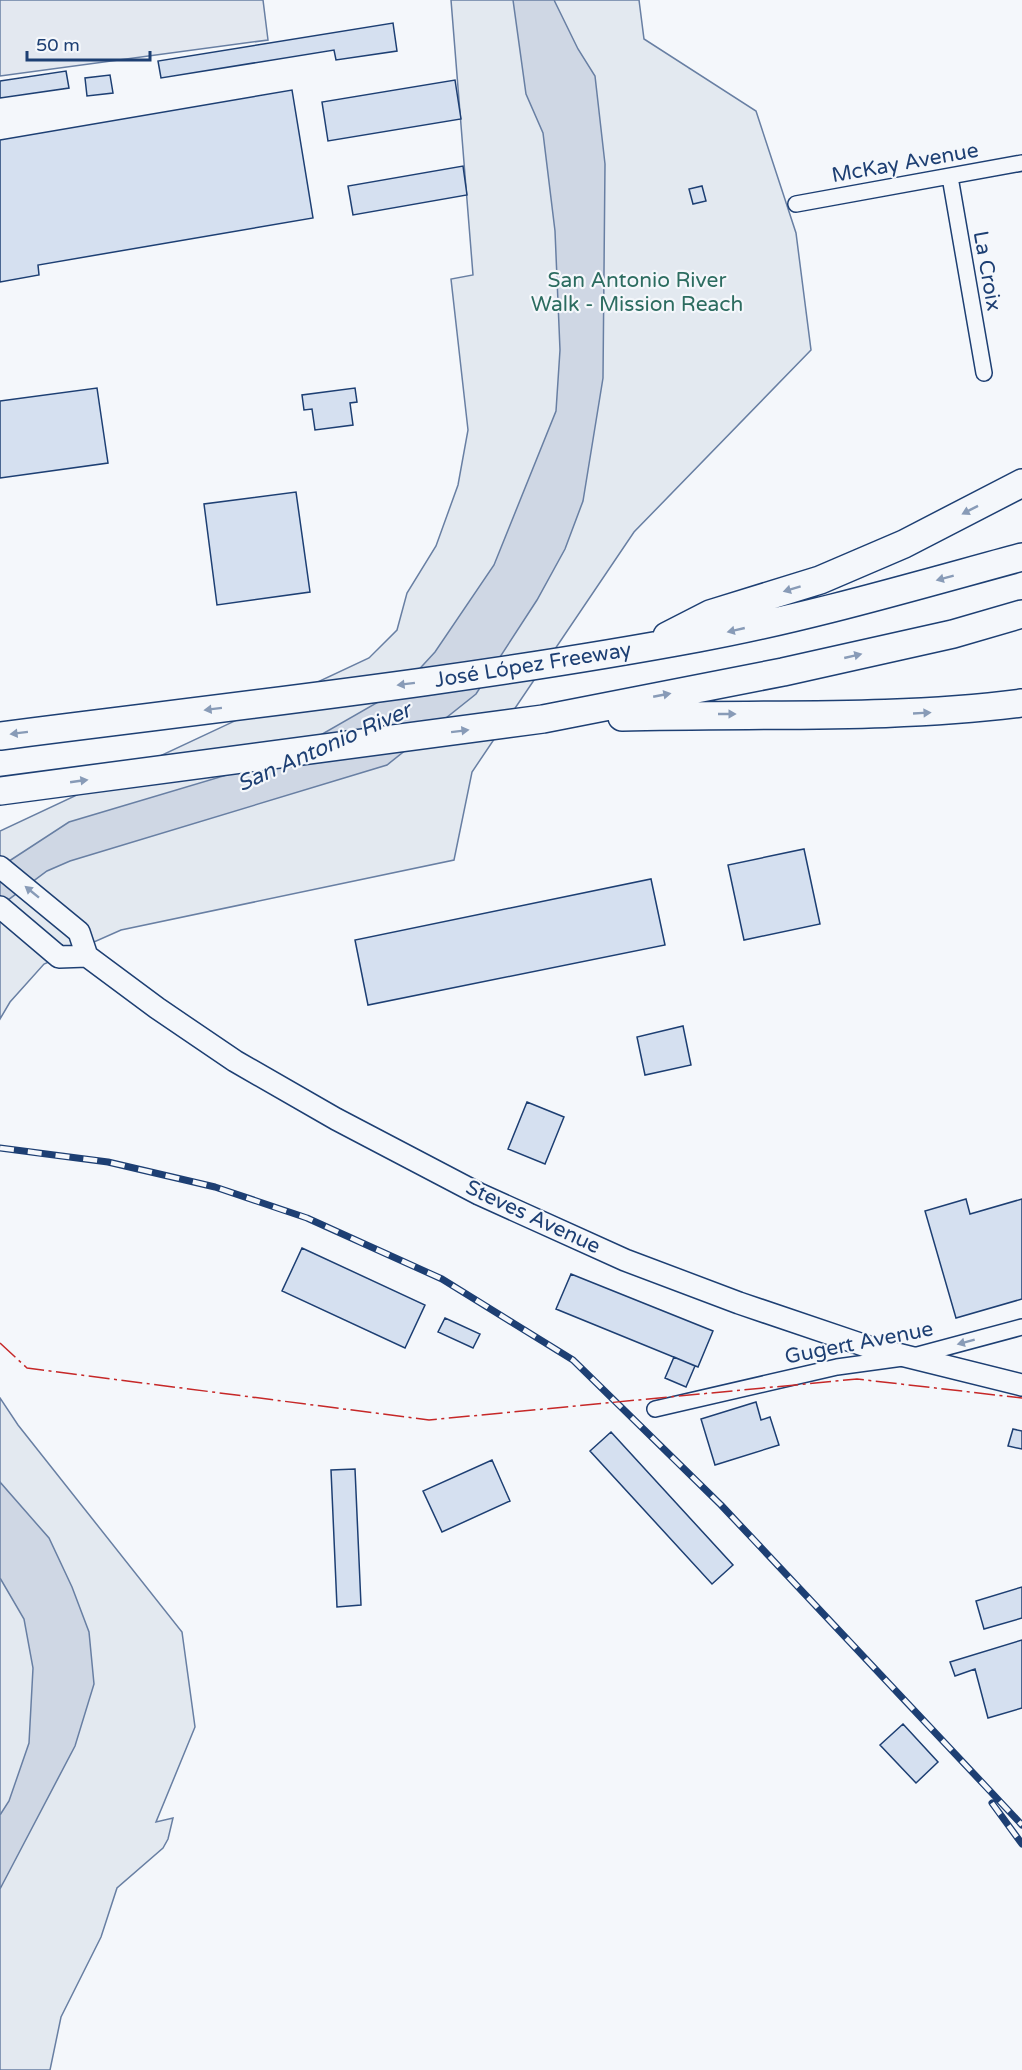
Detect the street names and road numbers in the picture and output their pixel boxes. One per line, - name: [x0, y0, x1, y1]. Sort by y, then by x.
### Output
- street label: McKay Avenue: [830, 138, 981, 188]
- street label: La Croix: [968, 229, 1006, 313]
- street label: José López Freeway: [433, 637, 633, 693]
- street label: Steves Avenue: [462, 1175, 604, 1259]
- street label: Gugert Avenue: [783, 1316, 935, 1370]

